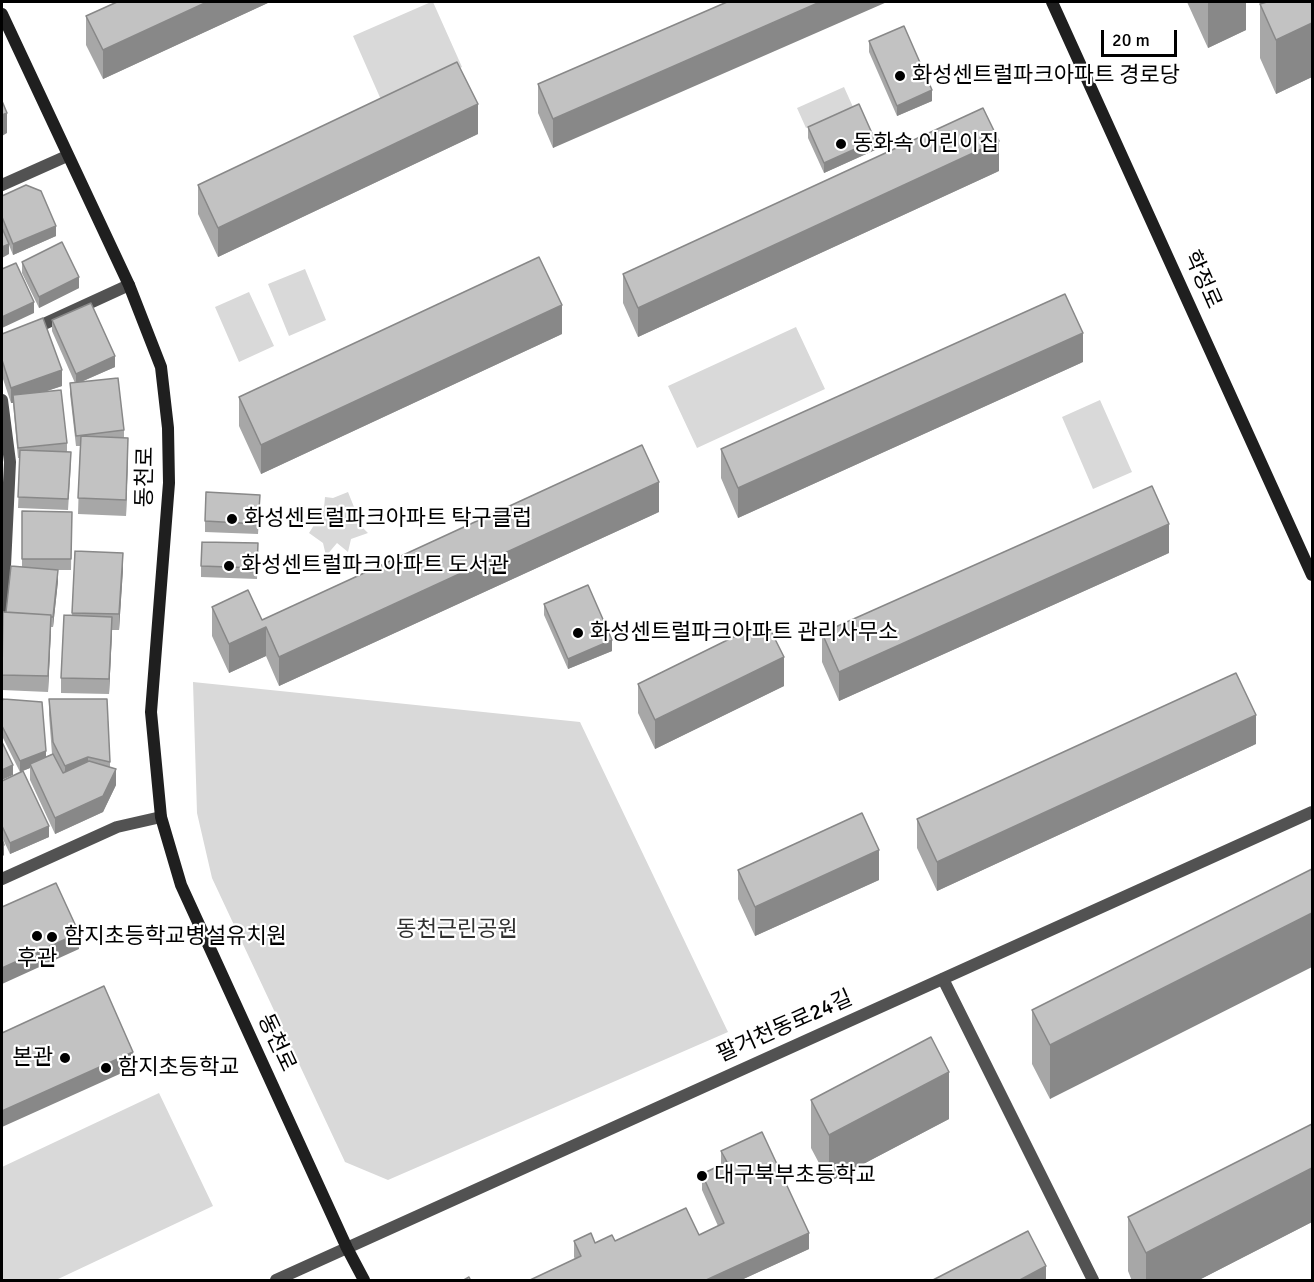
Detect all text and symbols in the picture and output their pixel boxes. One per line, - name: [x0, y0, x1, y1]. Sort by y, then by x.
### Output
- scale bar: [1104, 18, 1180, 56]
- text: 20 m: [1112, 29, 1150, 51]
- place label: 화성센트럴파크아파트 경로당: [912, 63, 1180, 89]
- marker: 화성센트럴파크아파트 경로당: [893, 69, 907, 83]
- place label: 동화속 어린이집: [853, 131, 1000, 157]
- marker: 동화속 어린이집: [834, 137, 848, 151]
- street label: 학정로: [1178, 247, 1226, 313]
- street label: 동천로: [132, 446, 160, 508]
- place label: 화성센트럴파크아파트 탁구클럽: [244, 506, 532, 532]
- marker: 화성센트럴파크아파트 탁구클럽: [225, 512, 239, 526]
- place label: 화성센트럴파크아파트 도서관: [241, 553, 509, 579]
- marker: 화성센트럴파크아파트 도서관: [222, 559, 236, 573]
- place label: 화성센트럴파크아파트 관리사무소: [590, 620, 898, 646]
- marker: 화성센트럴파크아파트 관리사무소: [571, 626, 585, 640]
- park label: 동천근린공원: [396, 917, 518, 943]
- place label: 함지초등학교병설유치원: [64, 924, 287, 950]
- marker: 후관: [30, 929, 44, 943]
- marker: 함지초등학교병설유치원: [45, 930, 59, 944]
- place label: 후관: [17, 946, 57, 972]
- street label: 팔거천동로24길: [713, 985, 857, 1069]
- street label: 동천로: [251, 1010, 301, 1076]
- place label: 본관: [13, 1045, 53, 1071]
- marker: 본관: [58, 1051, 72, 1065]
- place label: 함지초등학교: [118, 1055, 239, 1081]
- marker: 함지초등학교: [99, 1061, 113, 1075]
- place label: 대구북부초등학교: [714, 1163, 876, 1189]
- marker: 대구북부초등학교: [695, 1169, 709, 1183]

